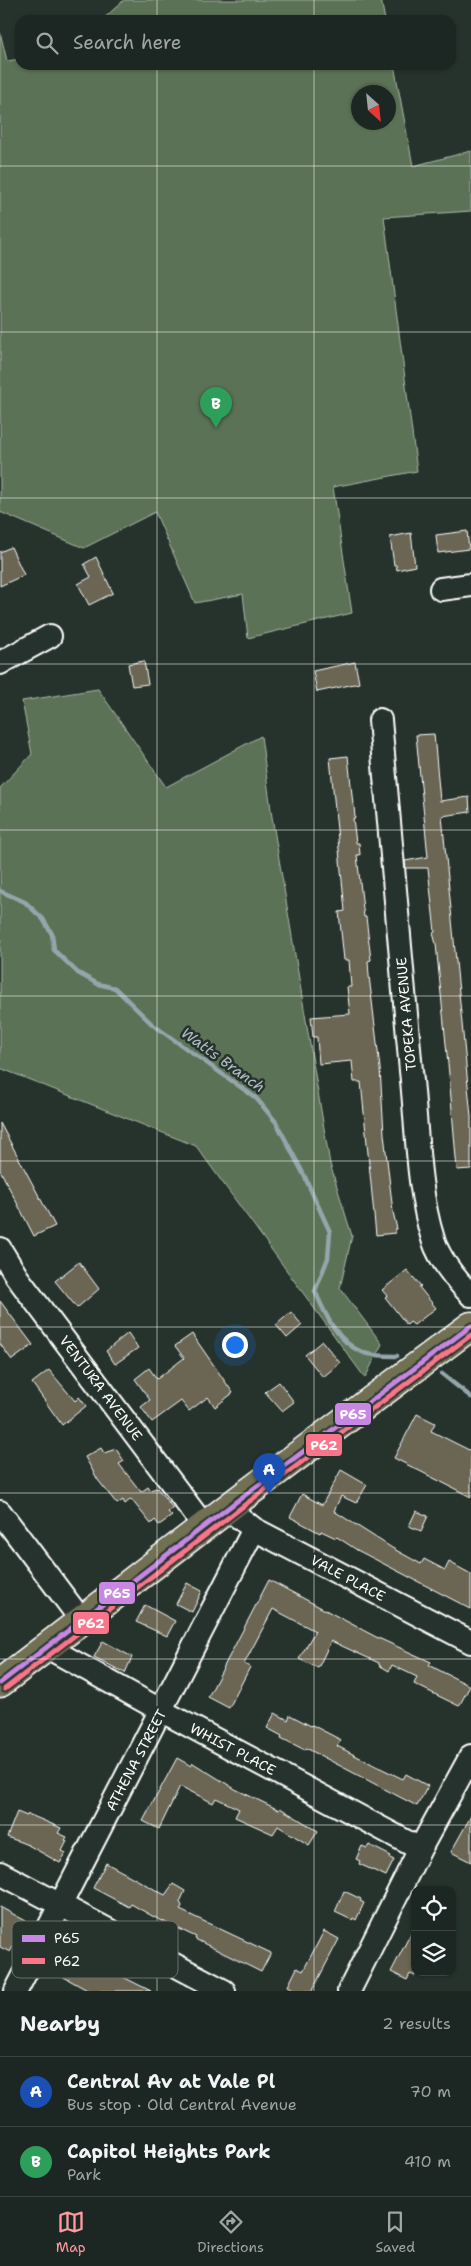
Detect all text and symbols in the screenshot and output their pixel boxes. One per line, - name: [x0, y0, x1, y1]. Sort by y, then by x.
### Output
- search box: [15, 15, 456, 70]
- icon: search: [33, 29, 61, 57]
- text: Search here: [73, 30, 182, 55]
- north arrow: [351, 85, 396, 130]
- pin: B: [200, 387, 232, 428]
- street label: TOPEKA AVENUE: [392, 956, 420, 1072]
- water label: Watts Branch: [177, 1023, 269, 1097]
- street label: VENTURA AVENUE: [56, 1332, 147, 1444]
- your location: [222, 1332, 248, 1358]
- line badge: P65: [334, 1402, 372, 1426]
- text: P65: [340, 1405, 367, 1423]
- line badge: P62: [305, 1433, 343, 1457]
- text: P62: [310, 1436, 338, 1454]
- pin: A: [253, 1453, 285, 1494]
- street label: VALE PLACE: [307, 1551, 389, 1605]
- line badge: P65: [98, 1581, 136, 1605]
- text: P65: [104, 1584, 131, 1602]
- line badge: P62: [72, 1611, 110, 1635]
- text: P62: [77, 1614, 105, 1632]
- street label: ATHENA STREET: [102, 1706, 171, 1814]
- street label: WHIST PLACE: [187, 1719, 279, 1779]
- map controls: [411, 1886, 456, 1976]
- button: locate: [411, 1886, 456, 1931]
- legend: [12, 1921, 178, 1978]
- text: P65: [54, 1929, 79, 1947]
- button: layers: [411, 1931, 456, 1976]
- text: P62: [54, 1952, 80, 1970]
- text: Nearby: [20, 2010, 100, 2038]
- text: 2 results: [382, 2013, 451, 2034]
- text: Central Av at Vale Pl: [67, 2069, 275, 2094]
- text: A: [30, 2081, 42, 2102]
- text: 70 m: [410, 2081, 451, 2102]
- text: Bus stop · Old Central Avenue: [67, 2094, 297, 2115]
- text: Capitol Heights Park: [67, 2139, 271, 2164]
- text: B: [31, 2151, 41, 2172]
- text: 410 m: [404, 2151, 451, 2172]
- text: Park: [67, 2164, 101, 2185]
- tab: Map: [56, 2208, 86, 2256]
- tab: Directions: [197, 2208, 264, 2256]
- tab: Saved: [376, 2208, 415, 2256]

